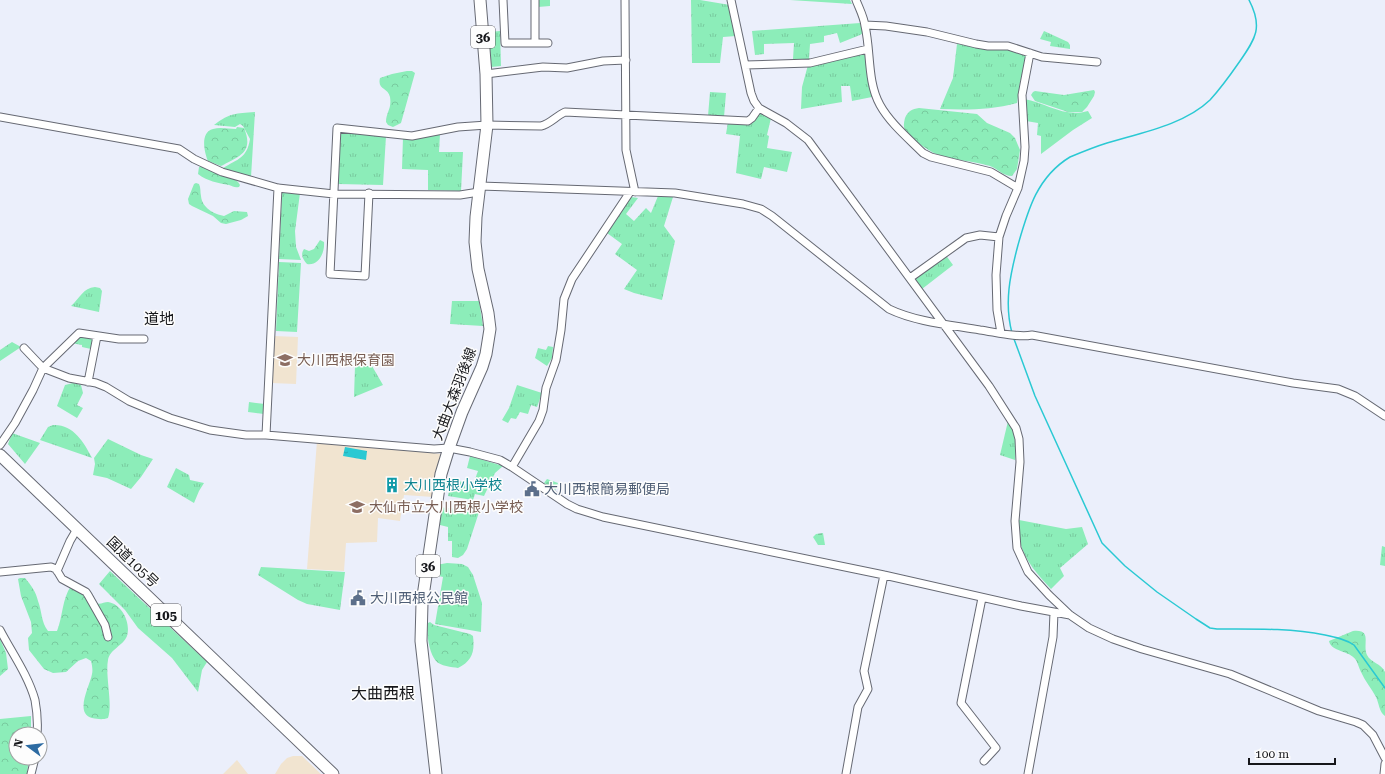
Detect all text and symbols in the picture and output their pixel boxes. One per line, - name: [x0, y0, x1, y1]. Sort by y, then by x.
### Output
- road number: 36: [471, 26, 495, 48]
- district label: 道地: [144, 310, 174, 328]
- street label: 大曲大森羽後線: [429, 345, 479, 443]
- school or university icon: 大川西根保育園: [276, 351, 294, 369]
- place label: 大川西根保育園: [297, 352, 395, 368]
- building icon: 大川西根小学校: [383, 476, 401, 494]
- place label: 大川西根小学校: [404, 477, 502, 493]
- public building icon: 大川西根簡易郵便局: [523, 480, 541, 498]
- place label: 大川西根簡易郵便局: [544, 481, 670, 497]
- school or university icon: 大仙市立大川西根小学校: [348, 498, 366, 516]
- place label: 大仙市立大川西根小学校: [369, 499, 523, 515]
- street label: 国道105号: [104, 533, 162, 591]
- road number: 36: [416, 555, 440, 577]
- public building icon: 大川西根公民館: [349, 589, 367, 607]
- place label: 大川西根公民館: [370, 590, 468, 606]
- road number: 105: [151, 604, 181, 626]
- district label: 大曲西根: [351, 684, 415, 703]
- north arrow: [8, 726, 48, 766]
- text: N: [11, 737, 26, 749]
- scale bar: [1249, 740, 1335, 766]
- text: 100 m: [1255, 747, 1289, 761]

